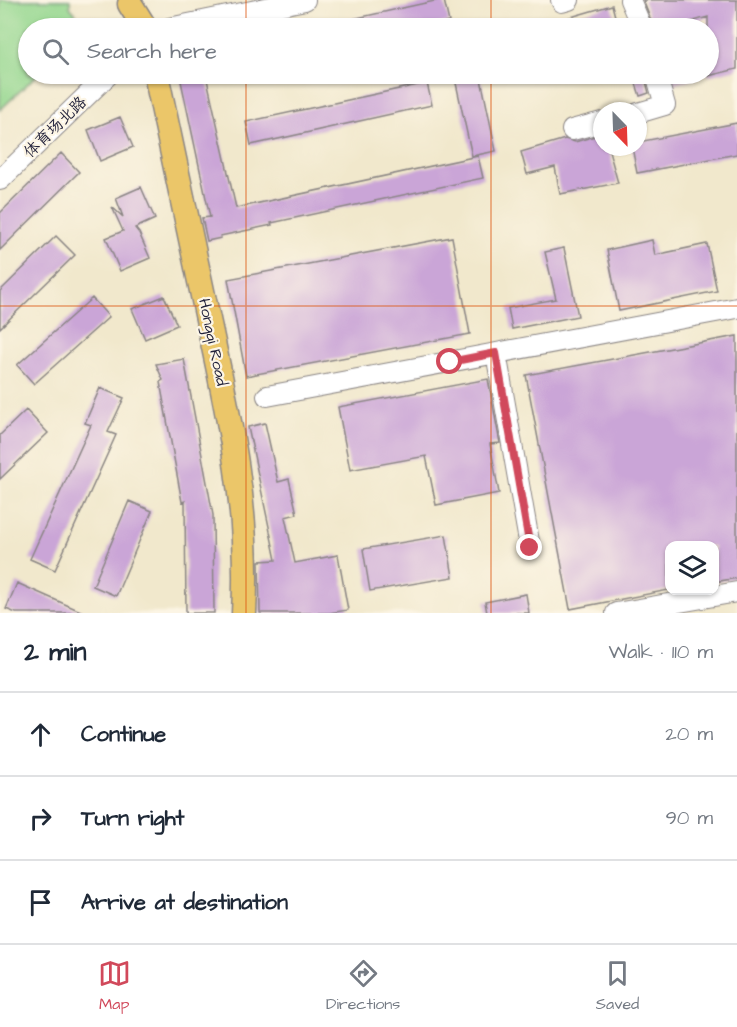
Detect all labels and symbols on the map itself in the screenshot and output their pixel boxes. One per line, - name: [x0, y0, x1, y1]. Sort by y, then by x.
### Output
- street label: 体育场北路: [19, 91, 91, 163]
- north arrow: [593, 102, 647, 156]
- street label: Hongqi Road: [192, 296, 233, 388]
- route start: [436, 348, 462, 374]
- route end: [516, 534, 542, 560]

